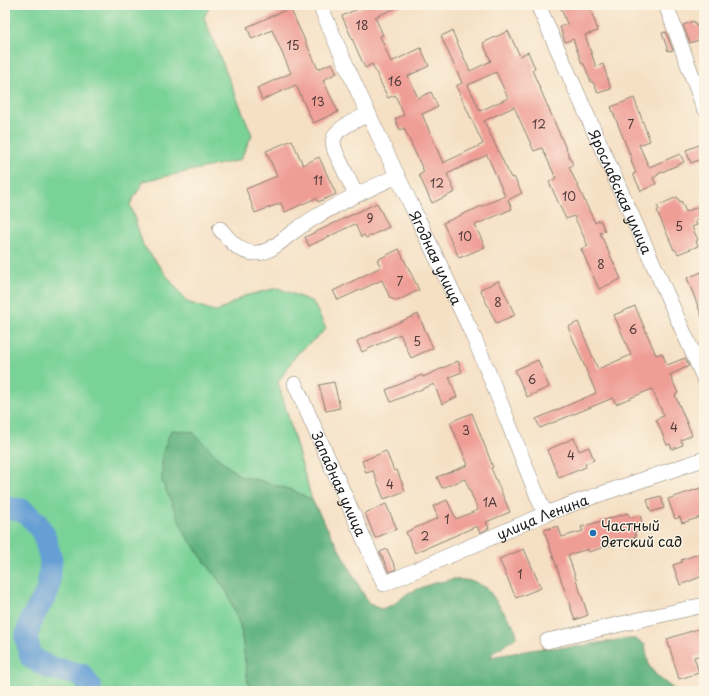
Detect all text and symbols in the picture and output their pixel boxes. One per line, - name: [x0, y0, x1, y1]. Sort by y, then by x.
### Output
- house number: 18: [356, 16, 368, 34]
- house number: 15: [286, 36, 300, 54]
- house number: 16: [388, 72, 402, 90]
- house number: 13: [311, 92, 325, 110]
- house number: 12: [532, 115, 546, 133]
- house number: 7: [628, 115, 635, 133]
- street label: Ярославская улица: [584, 125, 658, 257]
- house number: 11: [313, 171, 323, 189]
- house number: 12: [430, 174, 444, 192]
- house number: 10: [562, 187, 576, 205]
- street label: Ягодная улица: [405, 207, 468, 308]
- house number: 9: [366, 209, 374, 227]
- house number: 5: [675, 217, 683, 235]
- house number: 10: [458, 227, 472, 245]
- house number: 8: [597, 255, 605, 273]
- house number: 7: [397, 272, 404, 290]
- house number: 8: [494, 293, 502, 311]
- house number: 6: [629, 320, 637, 338]
- house number: 5: [413, 332, 421, 350]
- house number: 6: [528, 370, 536, 388]
- house number: 4: [670, 418, 678, 436]
- house number: 3: [462, 421, 470, 439]
- street label: Западная улица: [307, 428, 372, 540]
- house number: 4: [567, 446, 575, 464]
- house number: 4: [386, 475, 394, 493]
- street label: улица Ленина: [493, 488, 591, 544]
- house number: 1А: [483, 493, 497, 511]
- house number: 1: [444, 510, 450, 528]
- place label: Частный детский сад: [601, 515, 682, 552]
- house number: 2: [421, 527, 429, 545]
- marker: Частный детский сад: [588, 528, 598, 538]
- house number: 1: [517, 565, 523, 583]

